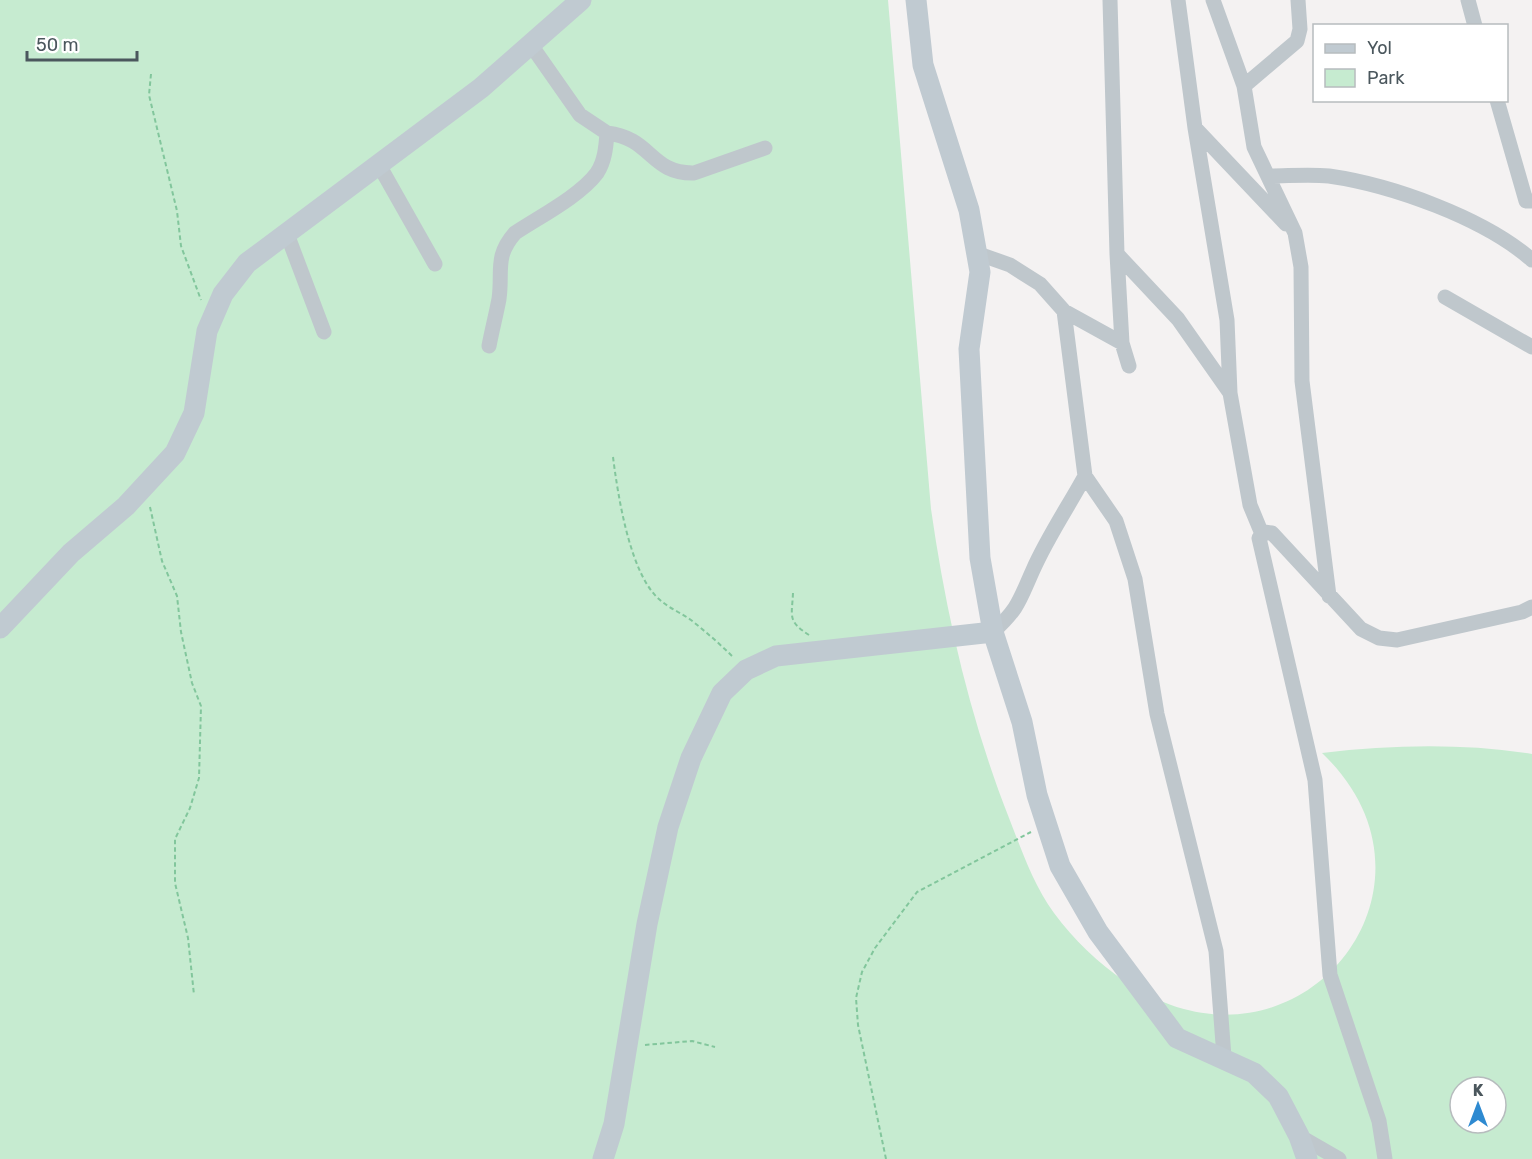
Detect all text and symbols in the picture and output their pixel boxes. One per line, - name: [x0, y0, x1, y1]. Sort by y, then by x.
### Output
- scale bar: [27, 24, 136, 62]
- legend: [1313, 24, 1508, 102]
- text: 50 m: [36, 34, 79, 56]
- text: Yol: [1367, 37, 1392, 59]
- text: Park: [1367, 67, 1405, 89]
- north arrow: [1448, 1075, 1508, 1135]
- text: K: [1473, 1081, 1484, 1100]

